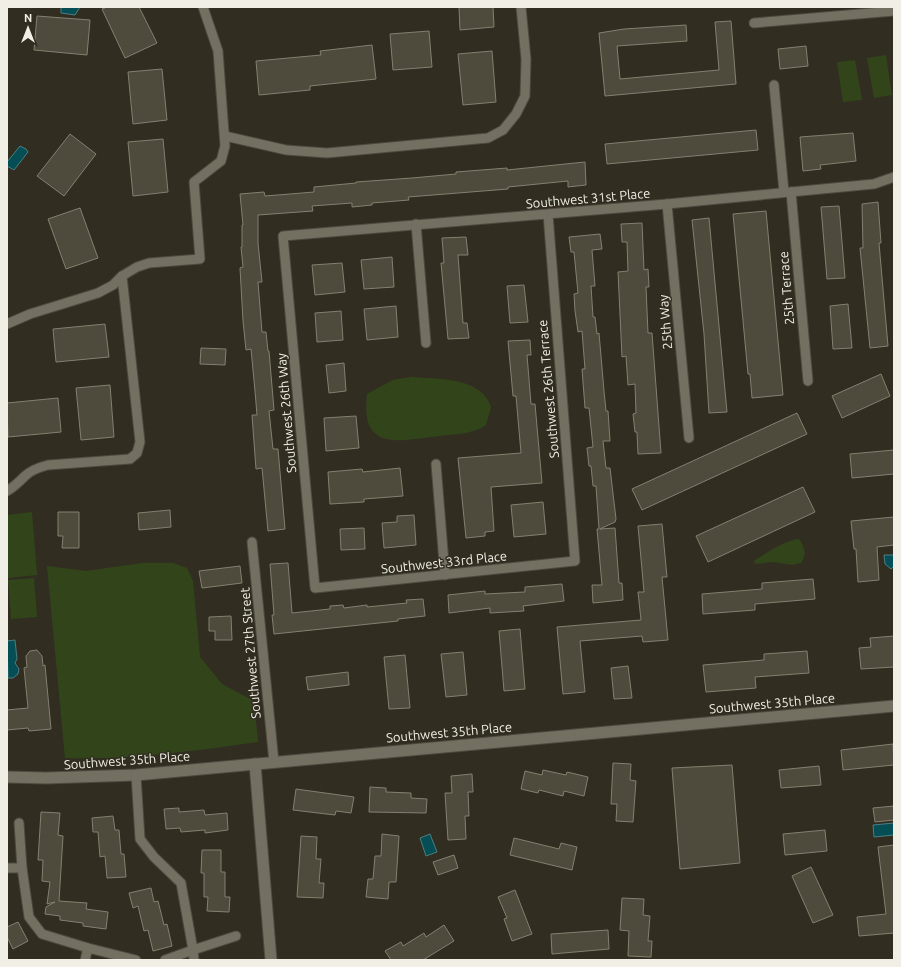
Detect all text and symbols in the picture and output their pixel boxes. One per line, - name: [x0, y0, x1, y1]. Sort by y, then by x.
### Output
- north arrow: [8, 8, 48, 48]
- text: N: [24, 12, 32, 24]
- street label: Southwest 31st Place: [525, 186, 651, 210]
- street label: 25th Terrace: [776, 251, 796, 325]
- street label: 25th Way: [656, 294, 674, 350]
- street label: Southwest 26th Terrace: [535, 319, 561, 459]
- street label: Southwest 26th Way: [274, 353, 298, 473]
- street label: Southwest 33rd Place: [380, 548, 508, 576]
- street label: Southwest 27th Street: [237, 587, 263, 719]
- street label: Southwest 35th Place: [708, 691, 836, 715]
- street label: Southwest 35th Place: [385, 720, 513, 744]
- street label: Southwest 35th Place: [63, 749, 191, 771]

